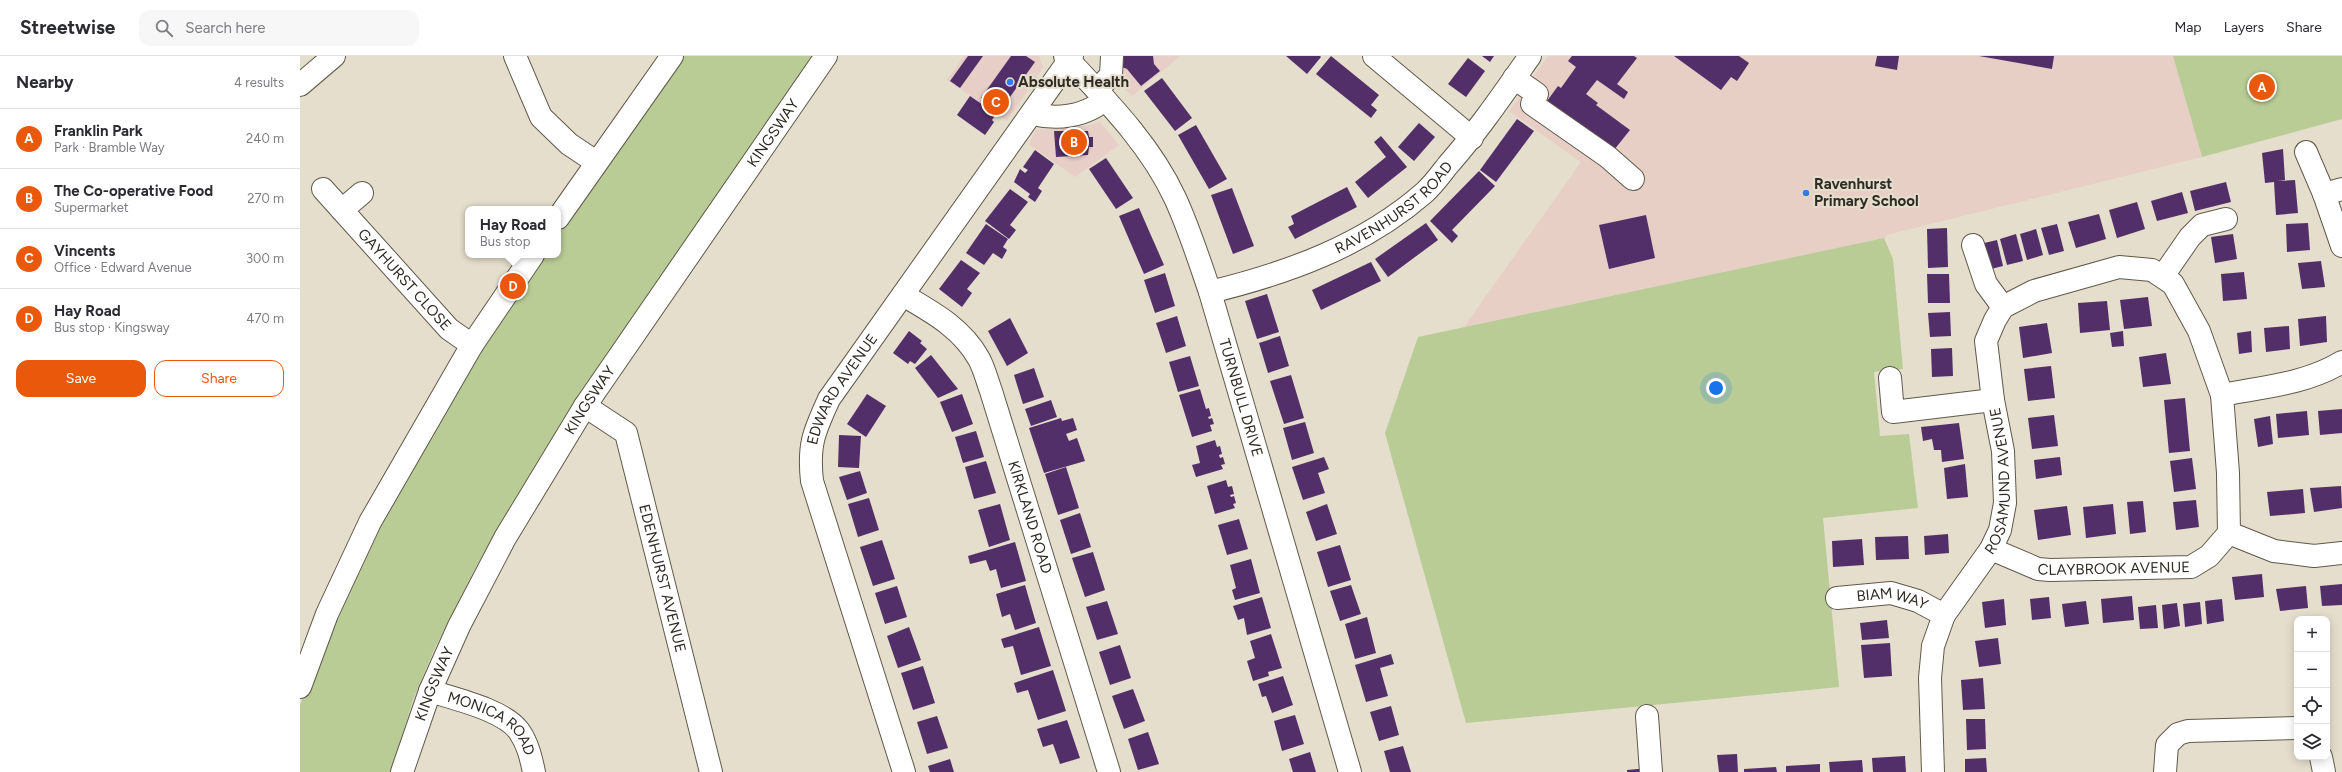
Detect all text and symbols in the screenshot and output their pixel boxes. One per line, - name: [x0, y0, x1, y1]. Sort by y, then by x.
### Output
- search box: [139, 10, 419, 46]
- text: Streetwise: [20, 16, 115, 39]
- icon: search: [153, 17, 175, 39]
- text: Search here: [185, 19, 265, 37]
- text: Map: [2174, 19, 2202, 36]
- text: Layers: [2224, 19, 2264, 36]
- text: Share: [2286, 19, 2322, 36]
- text: Nearby: [16, 72, 74, 92]
- pin: A: [2249, 72, 2275, 102]
- place label: Absolute Health: [1018, 73, 1129, 91]
- text: 4 results: [234, 75, 284, 90]
- marker: Absolute Health: [1005, 77, 1015, 87]
- pin: C: [983, 87, 1009, 117]
- street label: KINGSWAY: [743, 96, 803, 170]
- text: Franklin Park: [54, 122, 143, 140]
- pin: B: [1061, 127, 1087, 157]
- text: A: [24, 131, 34, 146]
- text: 240 m: [246, 131, 284, 146]
- text: Park · Bramble Way: [54, 140, 165, 155]
- street label: RAVENHURST ROAD: [1332, 158, 1456, 258]
- place label: Ravenhurst Primary School: [1814, 175, 1919, 210]
- text: The Co-operative Food: [54, 182, 213, 200]
- marker: Ravenhurst Primary School: [1801, 188, 1811, 198]
- text: B: [25, 191, 33, 206]
- text: 270 m: [247, 191, 284, 206]
- text: Supermarket: [54, 200, 129, 215]
- popup: [465, 206, 561, 258]
- text: Hay Road: [480, 216, 546, 234]
- street label: GAYHURST CLOSE: [354, 225, 455, 334]
- text: Bus stop: [480, 234, 530, 249]
- text: Vincents: [54, 242, 115, 260]
- text: C: [24, 251, 34, 266]
- text: 300 m: [246, 251, 284, 266]
- text: Office · Edward Avenue: [54, 260, 192, 275]
- pin: D: [500, 271, 526, 301]
- text: Hay Road: [54, 302, 121, 320]
- text: D: [24, 311, 34, 326]
- text: 470 m: [246, 311, 284, 326]
- text: Bus stop · Kingsway: [54, 320, 170, 335]
- street label: EDWARD AVENUE: [803, 330, 881, 446]
- street label: TURNBULL DRIVE: [1215, 337, 1267, 459]
- button: Save: [16, 360, 146, 397]
- button: Share: [154, 360, 284, 397]
- street label: KINGSWAY: [561, 362, 619, 438]
- your location: [1706, 378, 1726, 398]
- street label: ROSAMUND AVENUE: [1981, 406, 2014, 558]
- street label: KIRKLAND ROAD: [1004, 459, 1056, 576]
- street label: EDENHURST AVENUE: [635, 502, 690, 654]
- street label: CLAYBROOK AVENUE: [2037, 558, 2190, 579]
- street label: BIAM WAY: [1856, 584, 1931, 614]
- map controls: [2294, 616, 2330, 760]
- button: +: [2294, 616, 2330, 652]
- street label: KINGSWAY: [411, 644, 458, 723]
- button: −: [2294, 652, 2330, 688]
- street label: MONICA ROAD: [445, 688, 539, 758]
- button: locate: [2294, 688, 2330, 724]
- button: layers: [2294, 724, 2330, 760]

